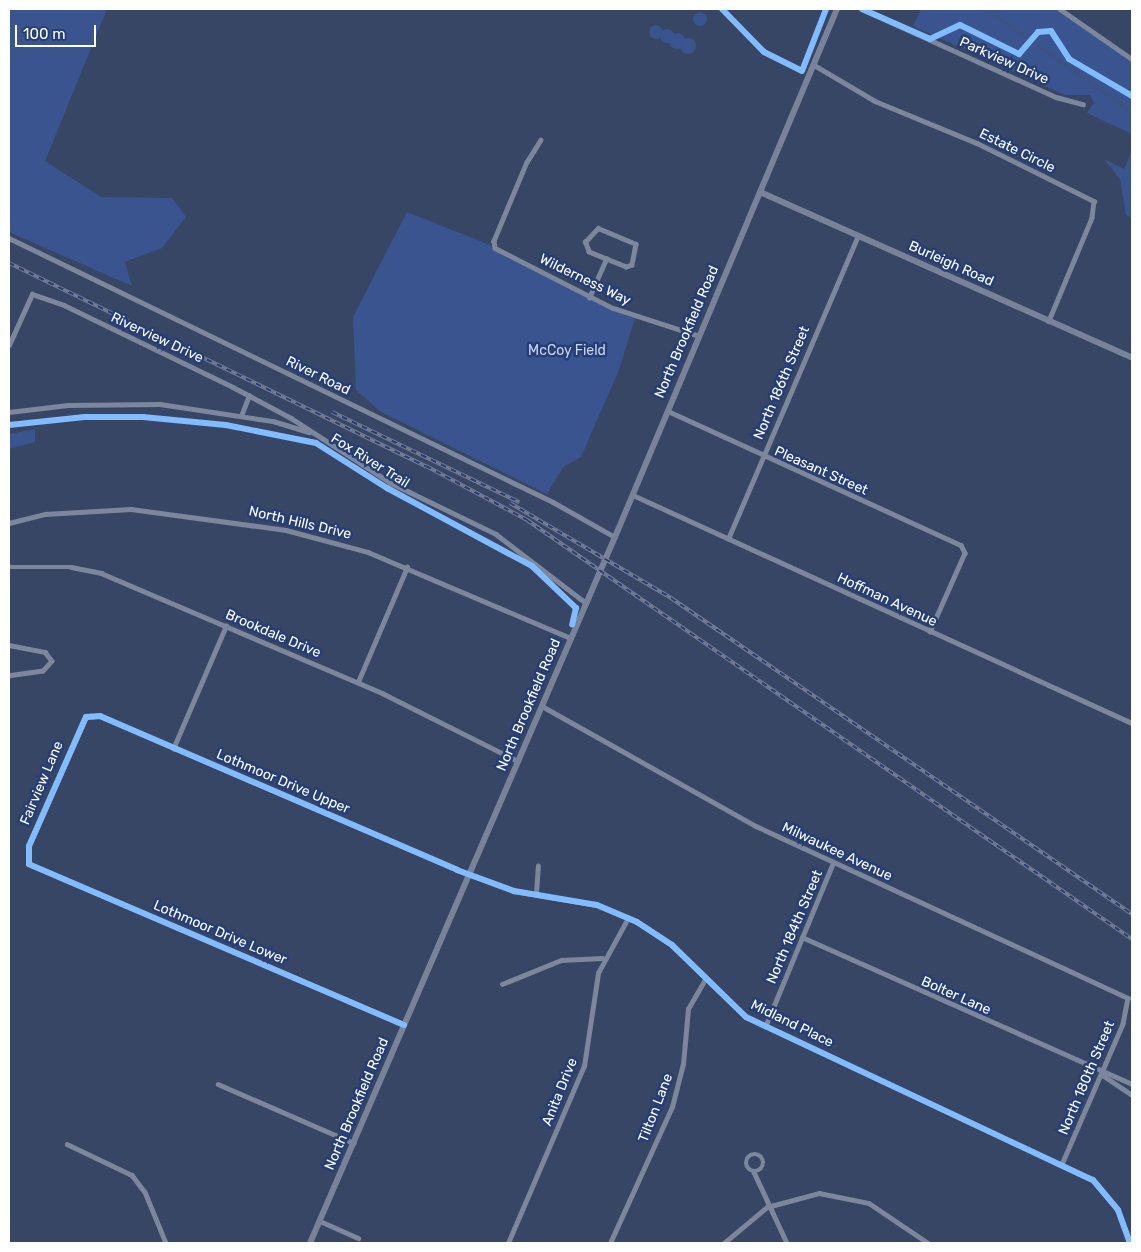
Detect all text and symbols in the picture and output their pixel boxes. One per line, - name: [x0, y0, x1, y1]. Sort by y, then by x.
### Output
- scale bar: [18, 15, 99, 47]
- text: 100 m: [23, 25, 65, 43]
- street label: Parkview Drive: [957, 34, 1051, 88]
- street label: Estate Circle: [976, 125, 1058, 177]
- street label: Burleigh Road: [906, 238, 996, 290]
- street label: Wilderness Way: [536, 251, 634, 309]
- street label: North Brookfield Road: [651, 263, 723, 401]
- street label: Riverview Drive: [108, 309, 206, 367]
- street label: North 186th Street: [750, 324, 814, 442]
- park label: McCoy Field: [528, 343, 606, 359]
- street label: River Road: [283, 353, 353, 399]
- street label: Fox River Trail: [327, 430, 413, 492]
- street label: Pleasant Street: [772, 443, 870, 499]
- street label: North Hills Drive: [247, 503, 353, 543]
- street label: Hoffman Avenue: [834, 569, 940, 631]
- street label: Brookdale Drive: [223, 606, 323, 662]
- street label: North Brookfield Road: [493, 636, 565, 774]
- street label: Fairview Lane: [17, 738, 67, 828]
- street label: Lothmoor Drive Upper: [214, 746, 352, 818]
- street label: Milwaukee Avenue: [779, 819, 895, 885]
- street label: North 184th Street: [763, 868, 827, 986]
- street label: Lothmoor Drive Lower: [151, 897, 289, 969]
- street label: Bolter Lane: [918, 973, 994, 1019]
- street label: Midland Place: [748, 997, 836, 1051]
- street label: North 180th Street: [1055, 1018, 1119, 1138]
- street label: North Brookfield Road: [321, 1035, 393, 1173]
- street label: Anita Drive: [539, 1056, 581, 1128]
- street label: Tilton Lane: [635, 1071, 677, 1145]

